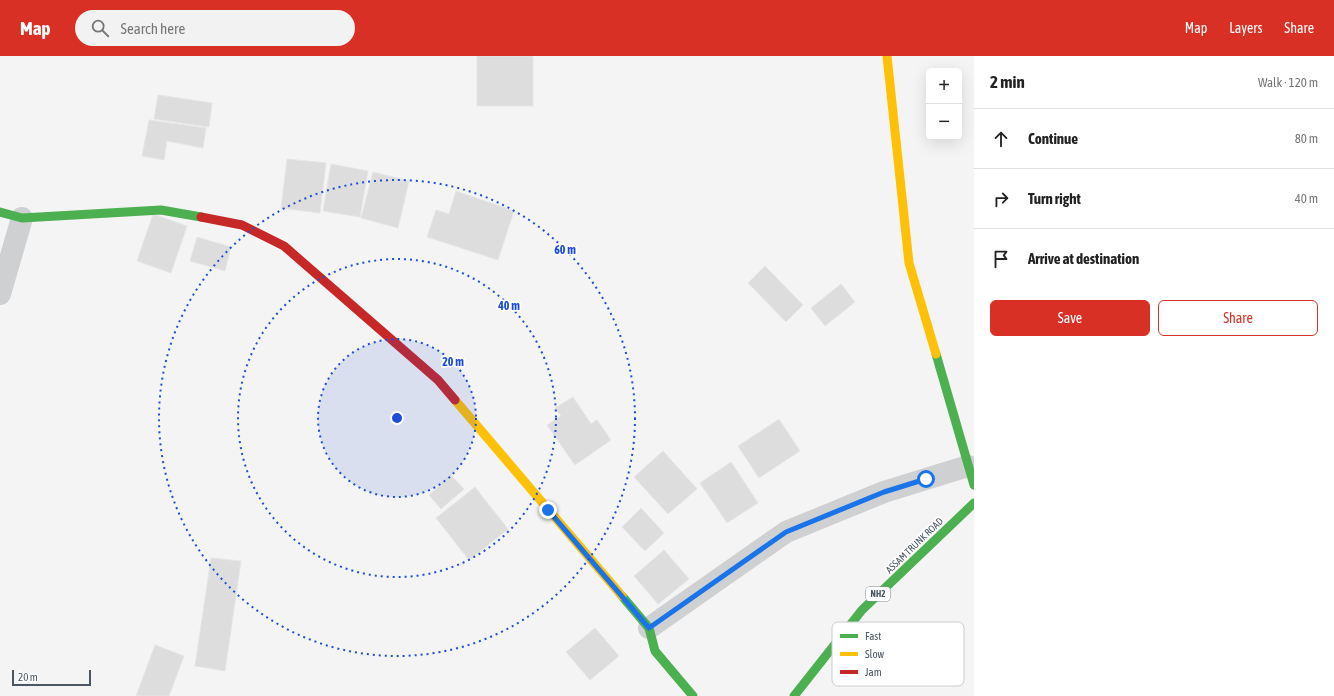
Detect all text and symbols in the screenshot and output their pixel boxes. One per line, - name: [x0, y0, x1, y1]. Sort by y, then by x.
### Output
- search box: [75, 10, 355, 46]
- text: Map: [20, 17, 51, 39]
- icon: search: [89, 17, 111, 39]
- text: Search here: [121, 20, 185, 37]
- text: Map: [1185, 20, 1207, 36]
- text: Layers: [1229, 20, 1262, 36]
- text: Share: [1284, 20, 1314, 36]
- map controls: [926, 68, 962, 140]
- button: +: [926, 68, 962, 104]
- text: 2 min: [990, 72, 1025, 92]
- text: Walk · 120 m: [1258, 75, 1318, 90]
- button: −: [926, 104, 962, 140]
- icon: ahead: [990, 128, 1012, 150]
- text: Continue: [1028, 130, 1078, 147]
- text: 80 m: [1295, 131, 1318, 146]
- icon: right: [990, 188, 1012, 210]
- text: Turn right: [1028, 190, 1081, 207]
- text: 40 m: [1295, 191, 1318, 206]
- text: 60 m: [554, 243, 576, 257]
- icon: arrive: [990, 248, 1012, 270]
- text: Arrive at destination: [1028, 250, 1139, 267]
- text: 40 m: [497, 299, 520, 313]
- button: Save: [990, 300, 1150, 336]
- button: Share: [1158, 300, 1318, 336]
- text: 20 m: [442, 355, 464, 369]
- centre of rings: [390, 411, 404, 425]
- route start: [917, 470, 935, 488]
- route end: [539, 501, 557, 519]
- street label: ASSAM TRUNK ROAD: [884, 515, 945, 575]
- road number: NH2: [866, 587, 890, 601]
- legend: [832, 622, 964, 686]
- text: Fast: [865, 630, 881, 642]
- text: Slow: [865, 648, 884, 660]
- text: Jam: [865, 666, 882, 678]
- scale bar: [12, 668, 91, 687]
- text: 20 m: [18, 671, 38, 683]

